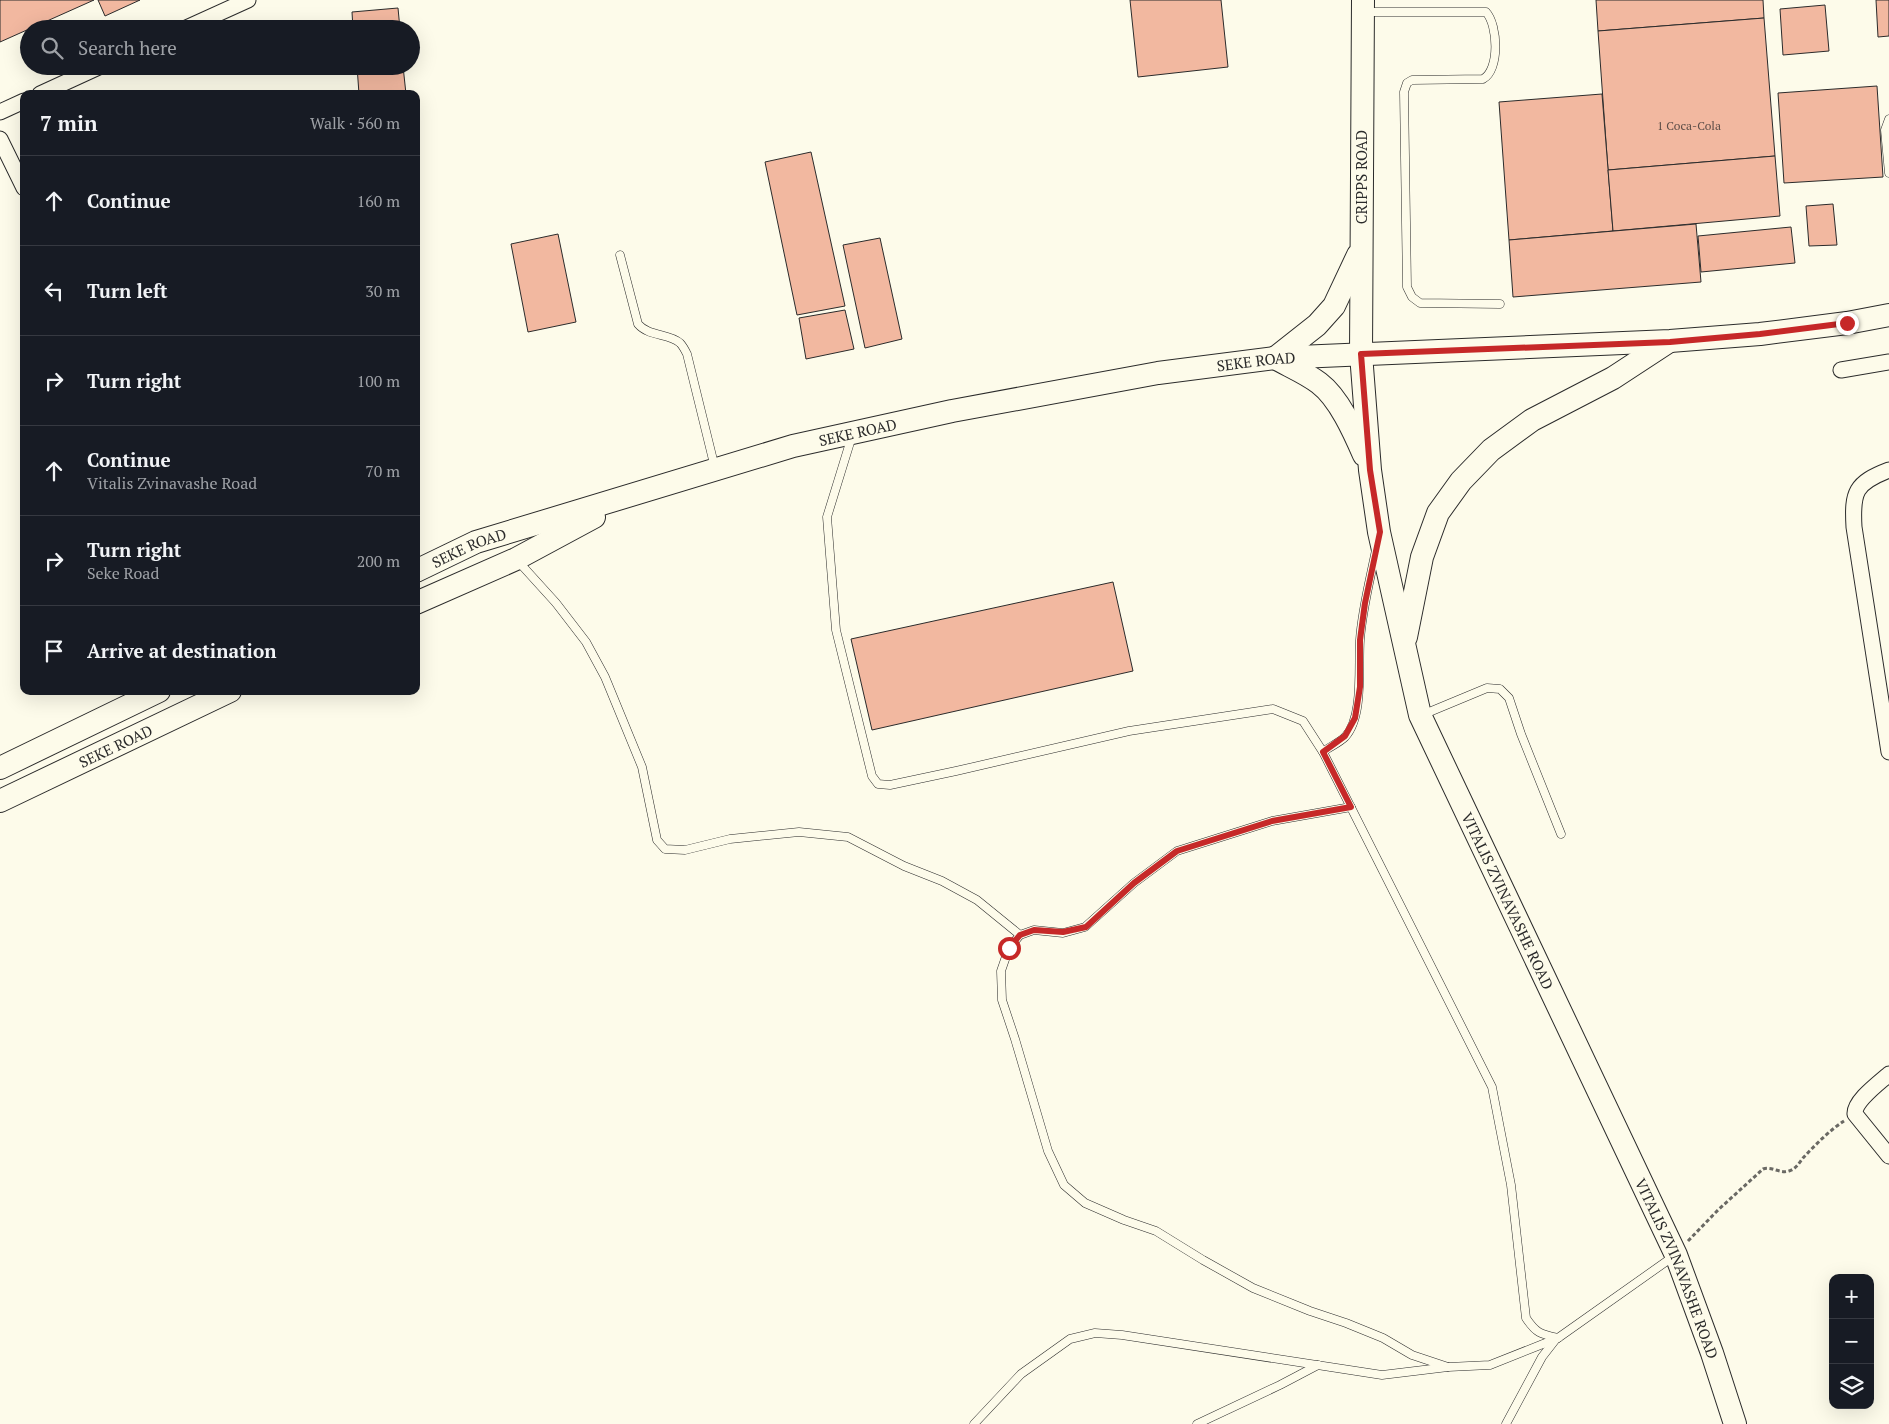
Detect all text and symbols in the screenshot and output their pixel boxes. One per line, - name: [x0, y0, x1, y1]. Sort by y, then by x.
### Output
- search box: [20, 20, 420, 75]
- icon: search: [38, 34, 66, 62]
- text: Search here: [78, 35, 177, 60]
- text: 7 min: [40, 109, 97, 137]
- text: Walk · 560 m: [310, 112, 400, 134]
- house number: 1 Coca-Cola: [1657, 118, 1721, 133]
- street label: CRIPPS ROAD: [1351, 130, 1371, 224]
- icon: ahead: [40, 187, 68, 215]
- text: Continue: [87, 188, 171, 213]
- text: 160 m: [357, 190, 400, 212]
- icon: left: [40, 277, 68, 305]
- text: Turn left: [87, 278, 168, 303]
- text: 30 m: [365, 280, 400, 302]
- route end: [1836, 312, 1859, 335]
- street label: SEKE ROAD: [1216, 347, 1296, 375]
- icon: right: [40, 367, 68, 395]
- text: Turn right: [87, 368, 181, 393]
- text: 100 m: [357, 370, 400, 392]
- street label: SEKE ROAD: [817, 414, 898, 450]
- text: Continue: [87, 447, 171, 472]
- icon: ahead: [40, 457, 68, 485]
- text: 70 m: [365, 460, 400, 482]
- text: Vitalis Zvinavashe Road: [87, 472, 257, 494]
- street label: SEKE ROAD: [428, 523, 509, 572]
- text: Turn right: [87, 537, 181, 562]
- icon: right: [40, 547, 68, 575]
- text: 200 m: [357, 550, 400, 572]
- text: Seke Road: [87, 562, 159, 584]
- icon: arrive: [40, 637, 68, 665]
- text: Arrive at destination: [87, 638, 276, 663]
- street label: SEKE ROAD: [75, 720, 155, 772]
- street label: VITALIS ZVINAVASHE ROAD: [1457, 809, 1559, 992]
- route start: [998, 937, 1021, 960]
- street label: VITALIS ZVINAVASHE ROAD: [1631, 1175, 1723, 1361]
- map controls: [1829, 1274, 1874, 1409]
- button: +: [1829, 1274, 1874, 1319]
- button: −: [1829, 1319, 1874, 1364]
- button: layers: [1829, 1364, 1874, 1409]

